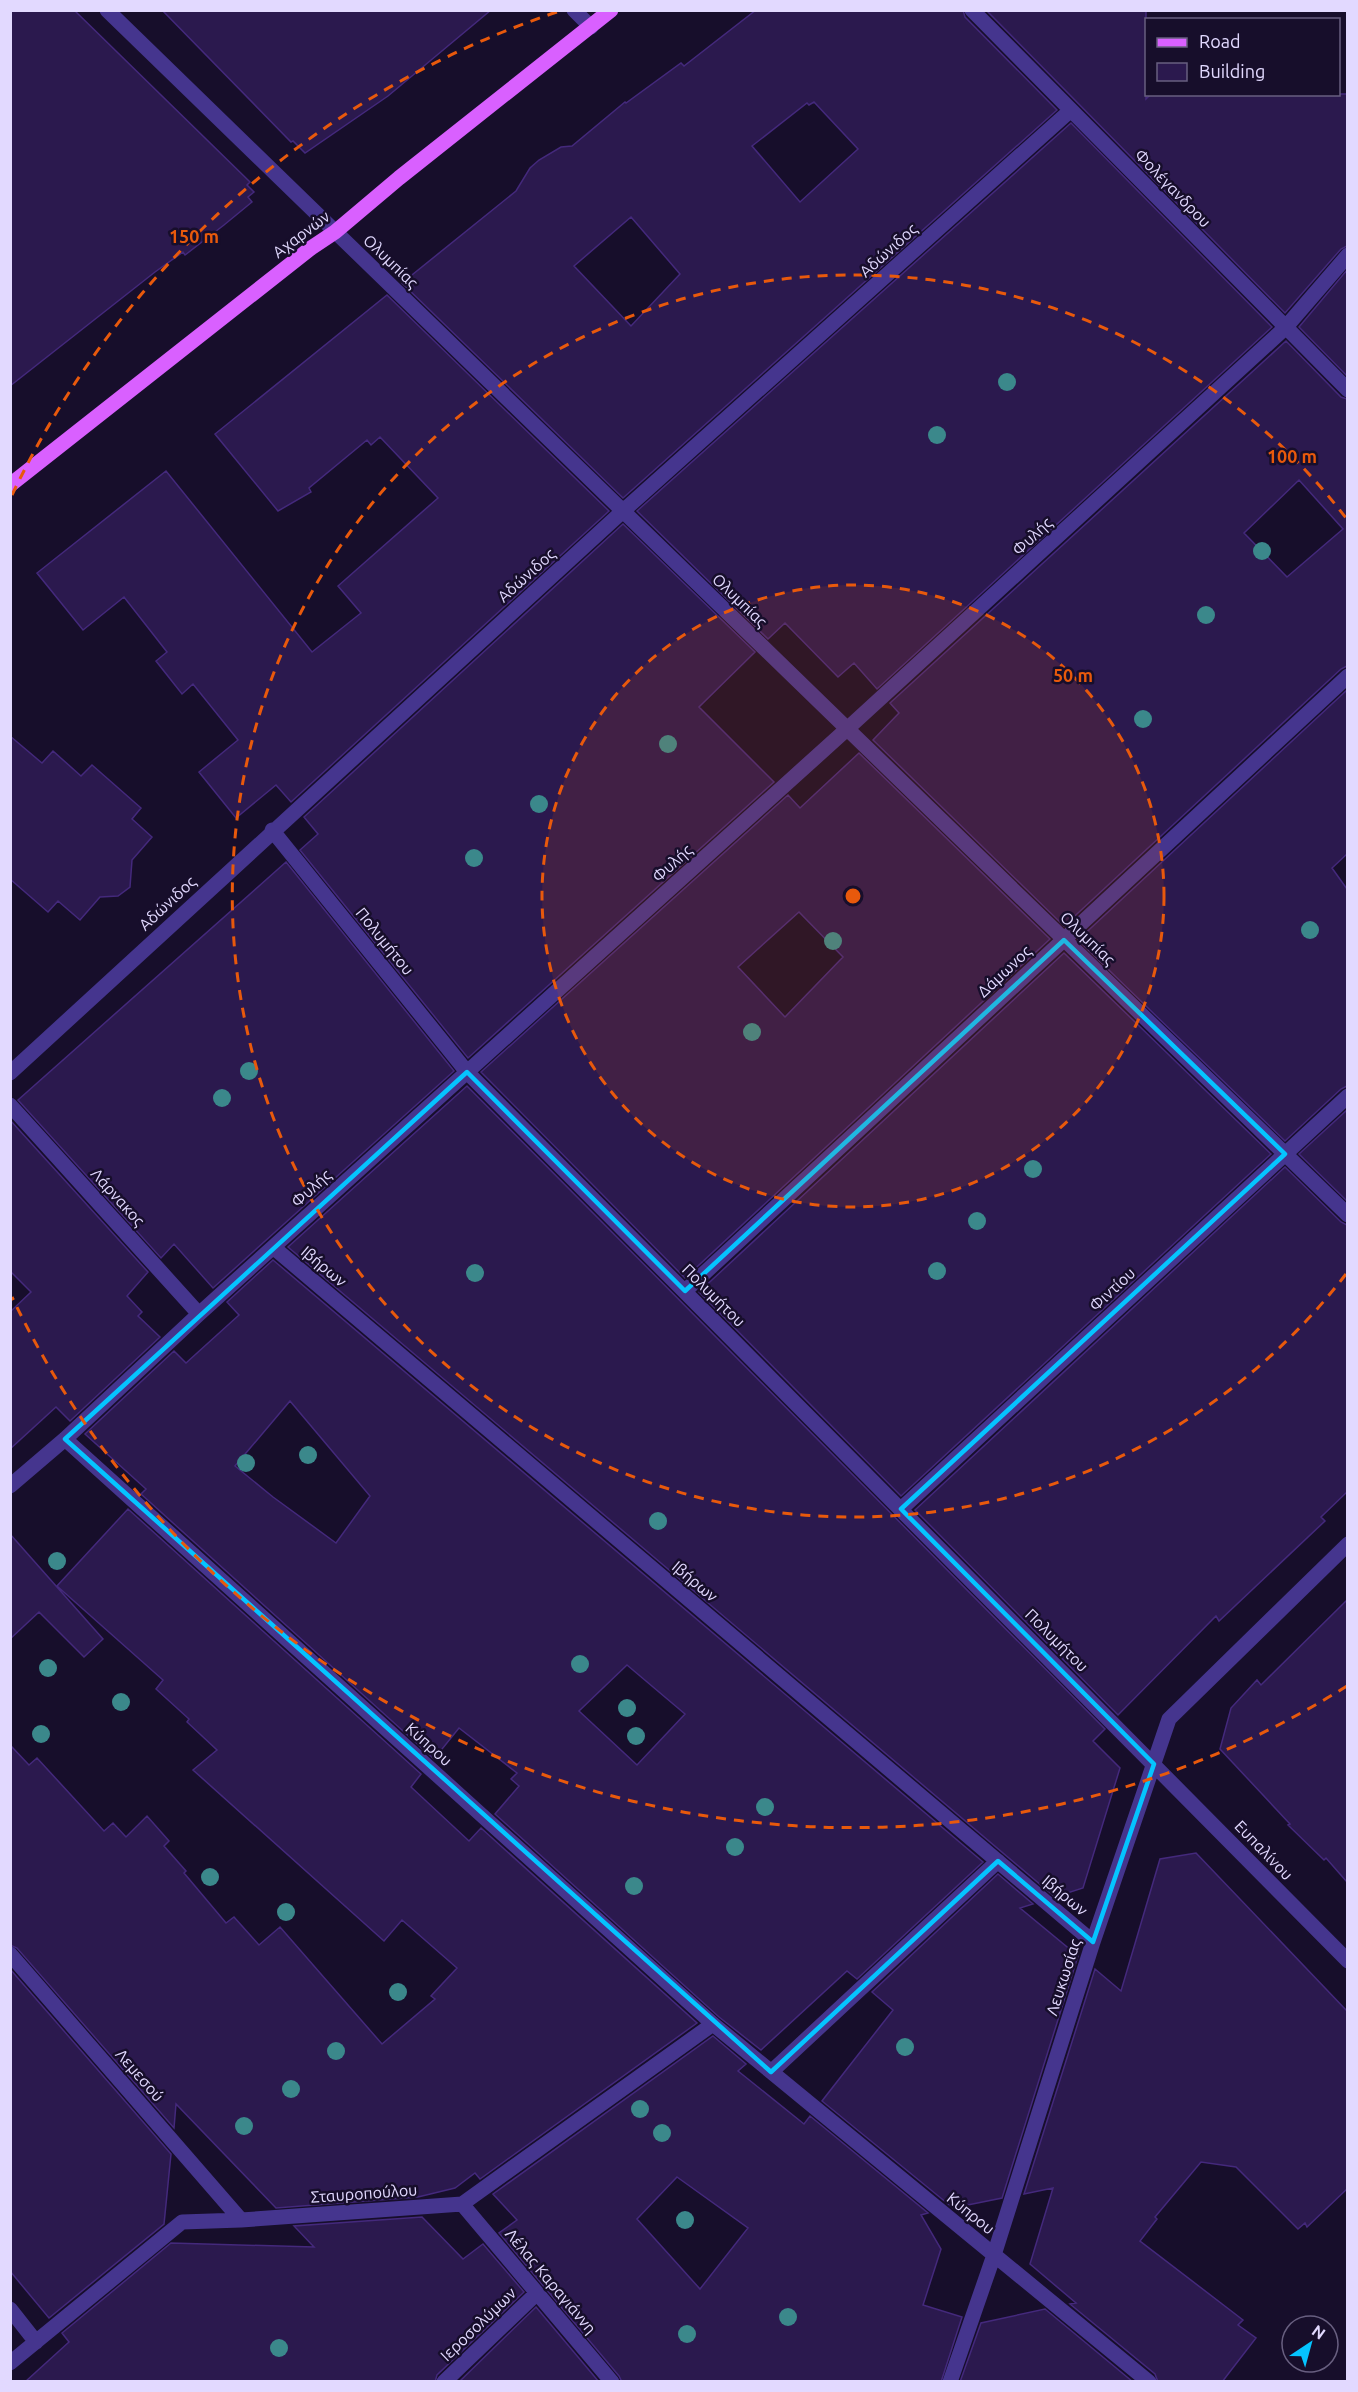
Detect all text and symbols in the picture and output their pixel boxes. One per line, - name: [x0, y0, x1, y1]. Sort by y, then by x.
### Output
- legend: [1145, 18, 1340, 96]
- text: Road: [1199, 31, 1241, 51]
- text: Building: [1199, 61, 1265, 81]
- street label: Φολέγανδρου: [1131, 145, 1215, 231]
- street label: Αχαρνών: [269, 207, 333, 261]
- street label: Αδώνιδος: [856, 220, 921, 281]
- text: 150 m: [169, 226, 219, 246]
- street label: Ολυμπίας: [359, 231, 422, 292]
- text: 100 m: [1267, 446, 1317, 466]
- street label: Φυλής: [1009, 513, 1056, 559]
- street label: Αδώνιδος: [494, 545, 559, 606]
- street label: Ολυμπίας: [708, 570, 771, 631]
- text: 50 m: [1053, 665, 1093, 685]
- street label: Φυλής: [648, 841, 696, 886]
- street label: Αδώνιδος: [135, 872, 200, 935]
- centre of rings: [843, 886, 863, 906]
- street label: Πολυμήτου: [352, 904, 418, 978]
- street label: Ολυμπίας: [1056, 908, 1119, 969]
- street label: Δάμωνος: [973, 942, 1035, 1001]
- street label: Λάρνακος: [87, 1165, 148, 1230]
- street label: Φυλής: [287, 1166, 335, 1211]
- street label: Ιβήρων: [298, 1242, 350, 1290]
- street label: Πολυμήτου: [679, 1260, 749, 1330]
- street label: Φιντίου: [1086, 1263, 1138, 1315]
- street label: Ιβήρων: [669, 1557, 721, 1605]
- street label: Πολυμήτου: [1022, 1605, 1092, 1675]
- street label: Κύπρου: [402, 1719, 456, 1769]
- street label: Ευπαλίνου: [1231, 1817, 1297, 1883]
- street label: Ιβήρων: [1039, 1871, 1091, 1919]
- street label: Λευκωσίας: [1042, 1936, 1085, 2018]
- street label: Λεμεσού: [112, 2045, 168, 2105]
- street label: Σταυροπούλου: [310, 2180, 418, 2206]
- street label: Κύπρου: [944, 2188, 998, 2238]
- street label: Λέλας Καραγιάννη: [501, 2225, 600, 2338]
- street label: Ιεροσολύμων: [437, 2283, 520, 2364]
- north arrow: [1280, 2314, 1340, 2374]
- text: N: [1309, 2321, 1329, 2343]

